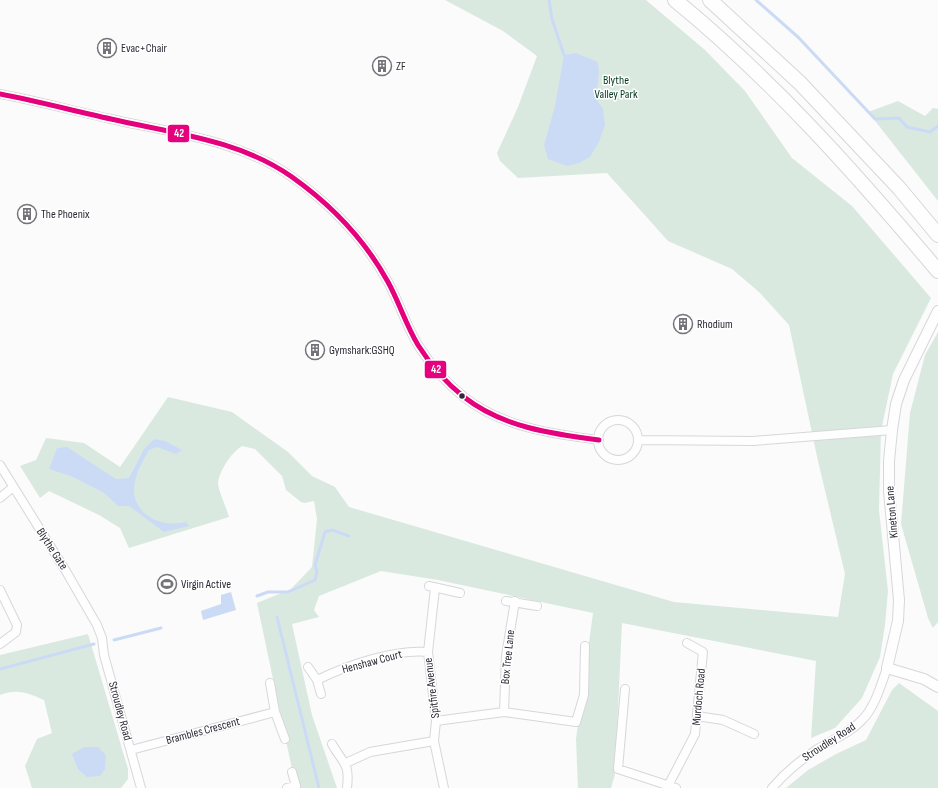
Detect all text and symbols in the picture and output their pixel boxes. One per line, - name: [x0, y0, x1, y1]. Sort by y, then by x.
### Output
- building icon: Evac+Chair: [96, 37, 118, 59]
- place label: Evac+Chair: [121, 41, 168, 56]
- building icon: ZF: [371, 55, 393, 77]
- place label: ZF: [396, 59, 406, 74]
- park label: Blythe Valley Park: [595, 73, 638, 102]
- line badge: 42: [167, 124, 190, 143]
- text: 42: [174, 127, 184, 140]
- building icon: The Phoenix: [16, 203, 38, 225]
- place label: The Phoenix: [41, 207, 90, 222]
- building icon: Rhodium: [672, 313, 694, 335]
- place label: Rhodium: [697, 317, 733, 332]
- building icon: Gymshark:GSHQ: [304, 339, 326, 361]
- place label: Gymshark:GSHQ: [329, 343, 395, 358]
- line badge: 42: [424, 360, 447, 379]
- text: 42: [431, 363, 441, 376]
- unlabelled marker: [457, 391, 467, 401]
- street label: Kineton Lane: [882, 485, 902, 539]
- street label: Blythe Gate: [33, 525, 71, 573]
- sports icon: Virgin Active: [156, 573, 178, 595]
- place label: Virgin Active: [181, 577, 231, 592]
- street label: Box Tree Lane: [498, 629, 518, 685]
- street label: Henshaw Court: [340, 647, 404, 677]
- street label: Spitfire Avenue: [421, 657, 443, 719]
- street label: Murdoch Road: [689, 668, 709, 726]
- street label: Stroudley Road: [105, 680, 135, 742]
- street label: Brambles Crescent: [164, 714, 242, 748]
- street label: Stroudley Road: [800, 719, 858, 765]

